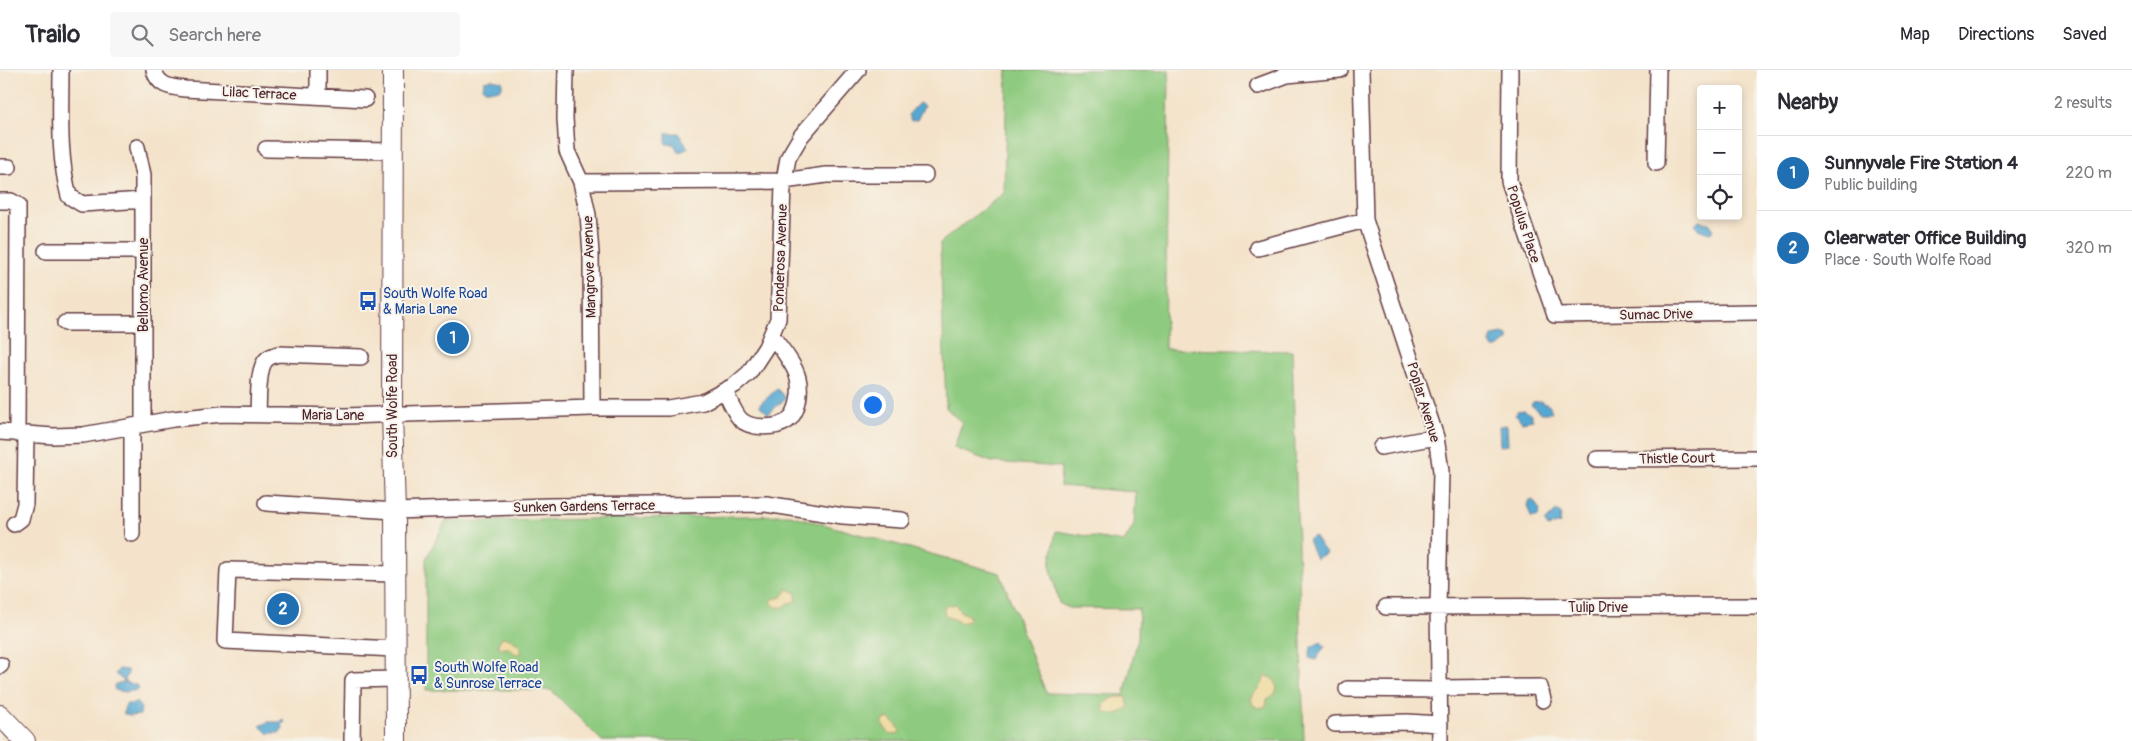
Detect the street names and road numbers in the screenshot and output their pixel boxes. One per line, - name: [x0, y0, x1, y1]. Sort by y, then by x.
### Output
- street label: Lilac Terrace: [221, 83, 297, 104]
- street label: Populus Place: [1503, 183, 1544, 265]
- street label: Ponderosa Avenue: [770, 204, 791, 312]
- street label: Mangrove Avenue: [579, 215, 600, 319]
- street label: Bellomo Avenue: [135, 238, 152, 332]
- street label: Sumac Drive: [1619, 305, 1693, 324]
- street label: South Wolfe Road: [384, 354, 401, 458]
- street label: Poplar Avenue: [1403, 360, 1444, 444]
- street label: Maria Lane: [302, 407, 364, 424]
- street label: Thistle Court: [1639, 449, 1715, 468]
- street label: Sunken Gardens Terrace: [513, 497, 655, 516]
- street label: Tulip Drive: [1568, 599, 1628, 616]

